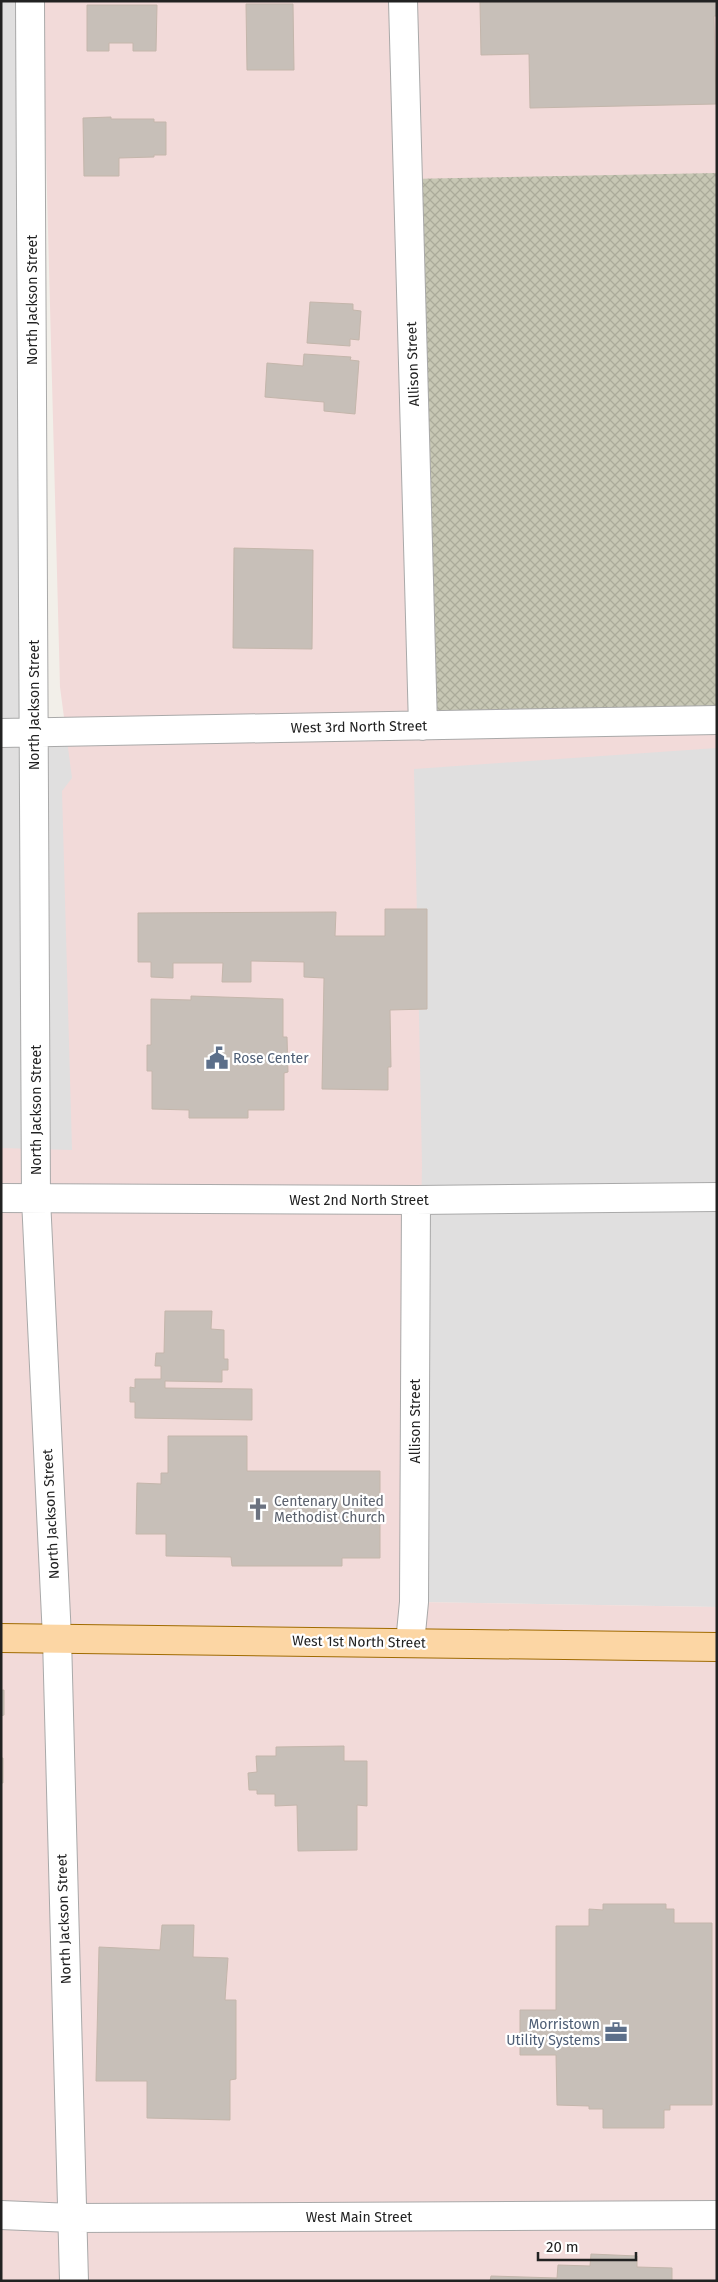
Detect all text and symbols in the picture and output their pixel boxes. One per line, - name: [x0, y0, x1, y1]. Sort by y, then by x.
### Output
- street label: North Jackson Street: [24, 234, 41, 365]
- street label: Allison Street: [403, 320, 423, 407]
- street label: North Jackson Street: [26, 639, 43, 770]
- street label: West 3rd North Street: [291, 717, 428, 737]
- street label: North Jackson Street: [28, 1044, 45, 1175]
- public building icon: Rose Center: [204, 1045, 230, 1071]
- place label: Rose Center: [233, 1050, 309, 1067]
- street label: West 2nd North Street: [289, 1192, 430, 1209]
- street label: Allison Street: [407, 1378, 424, 1463]
- street label: North Jackson Street: [39, 1448, 63, 1580]
- place label: Centenary United Methodist Church: [274, 1493, 386, 1526]
- church icon: Centenary United Methodist Church: [245, 1496, 271, 1522]
- street label: West 1st North Street: [292, 1632, 427, 1652]
- street label: North Jackson Street: [53, 1853, 75, 1984]
- place label: Morristown Utility Systems: [506, 2016, 600, 2049]
- office icon: Morristown Utility Systems: [603, 2019, 629, 2045]
- street label: West Main Street: [306, 2209, 413, 2226]
- scale bar: [538, 2230, 636, 2262]
- text: 20 m: [546, 2238, 579, 2256]

